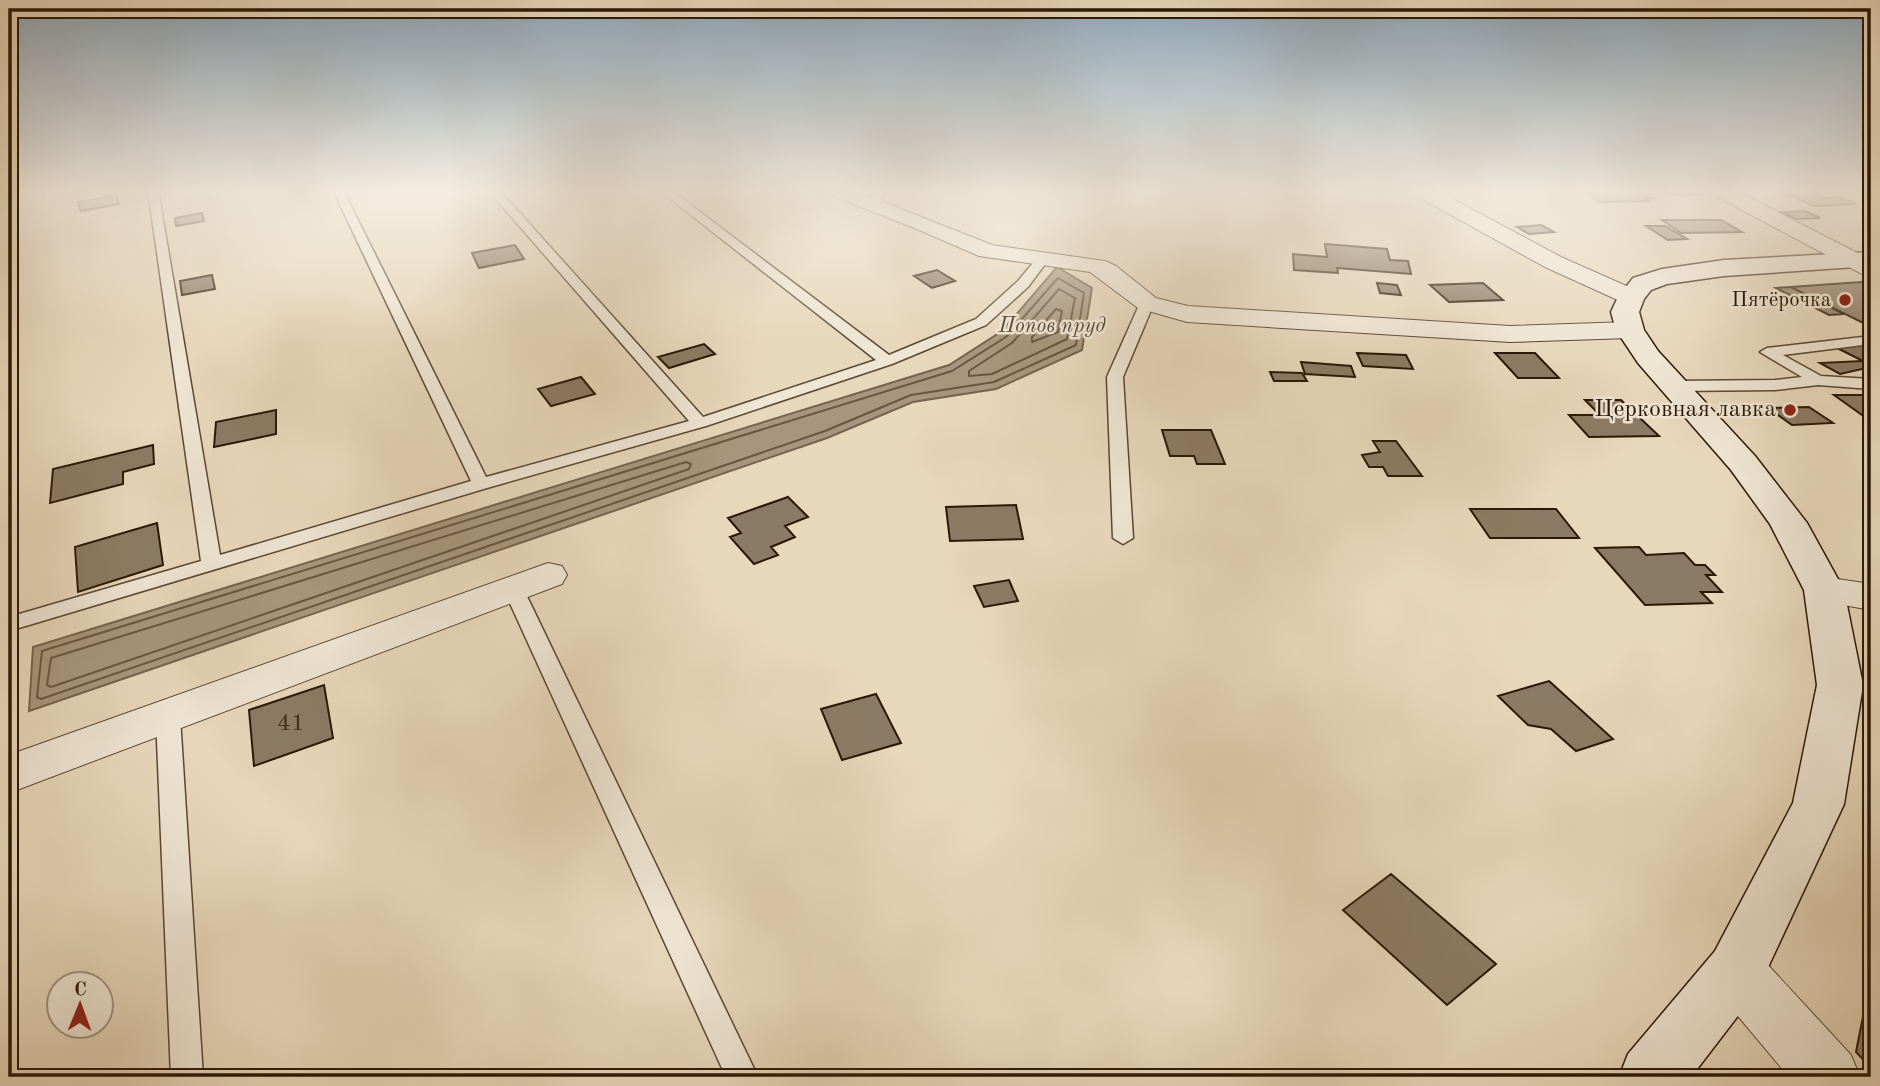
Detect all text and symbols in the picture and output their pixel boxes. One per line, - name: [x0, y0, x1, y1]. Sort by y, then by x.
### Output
- place label: Пятёрочка: [1731, 290, 1831, 311]
- marker: Пятёрочка: [1837, 292, 1853, 308]
- water label: Попов пруд: [997, 316, 1106, 337]
- place label: Церковная лавка: [1594, 398, 1776, 422]
- marker: Церковная лавка: [1782, 402, 1798, 418]
- house number: 41: [277, 712, 305, 736]
- north arrow: [46, 970, 116, 1040]
- text: С: [74, 981, 87, 1000]

